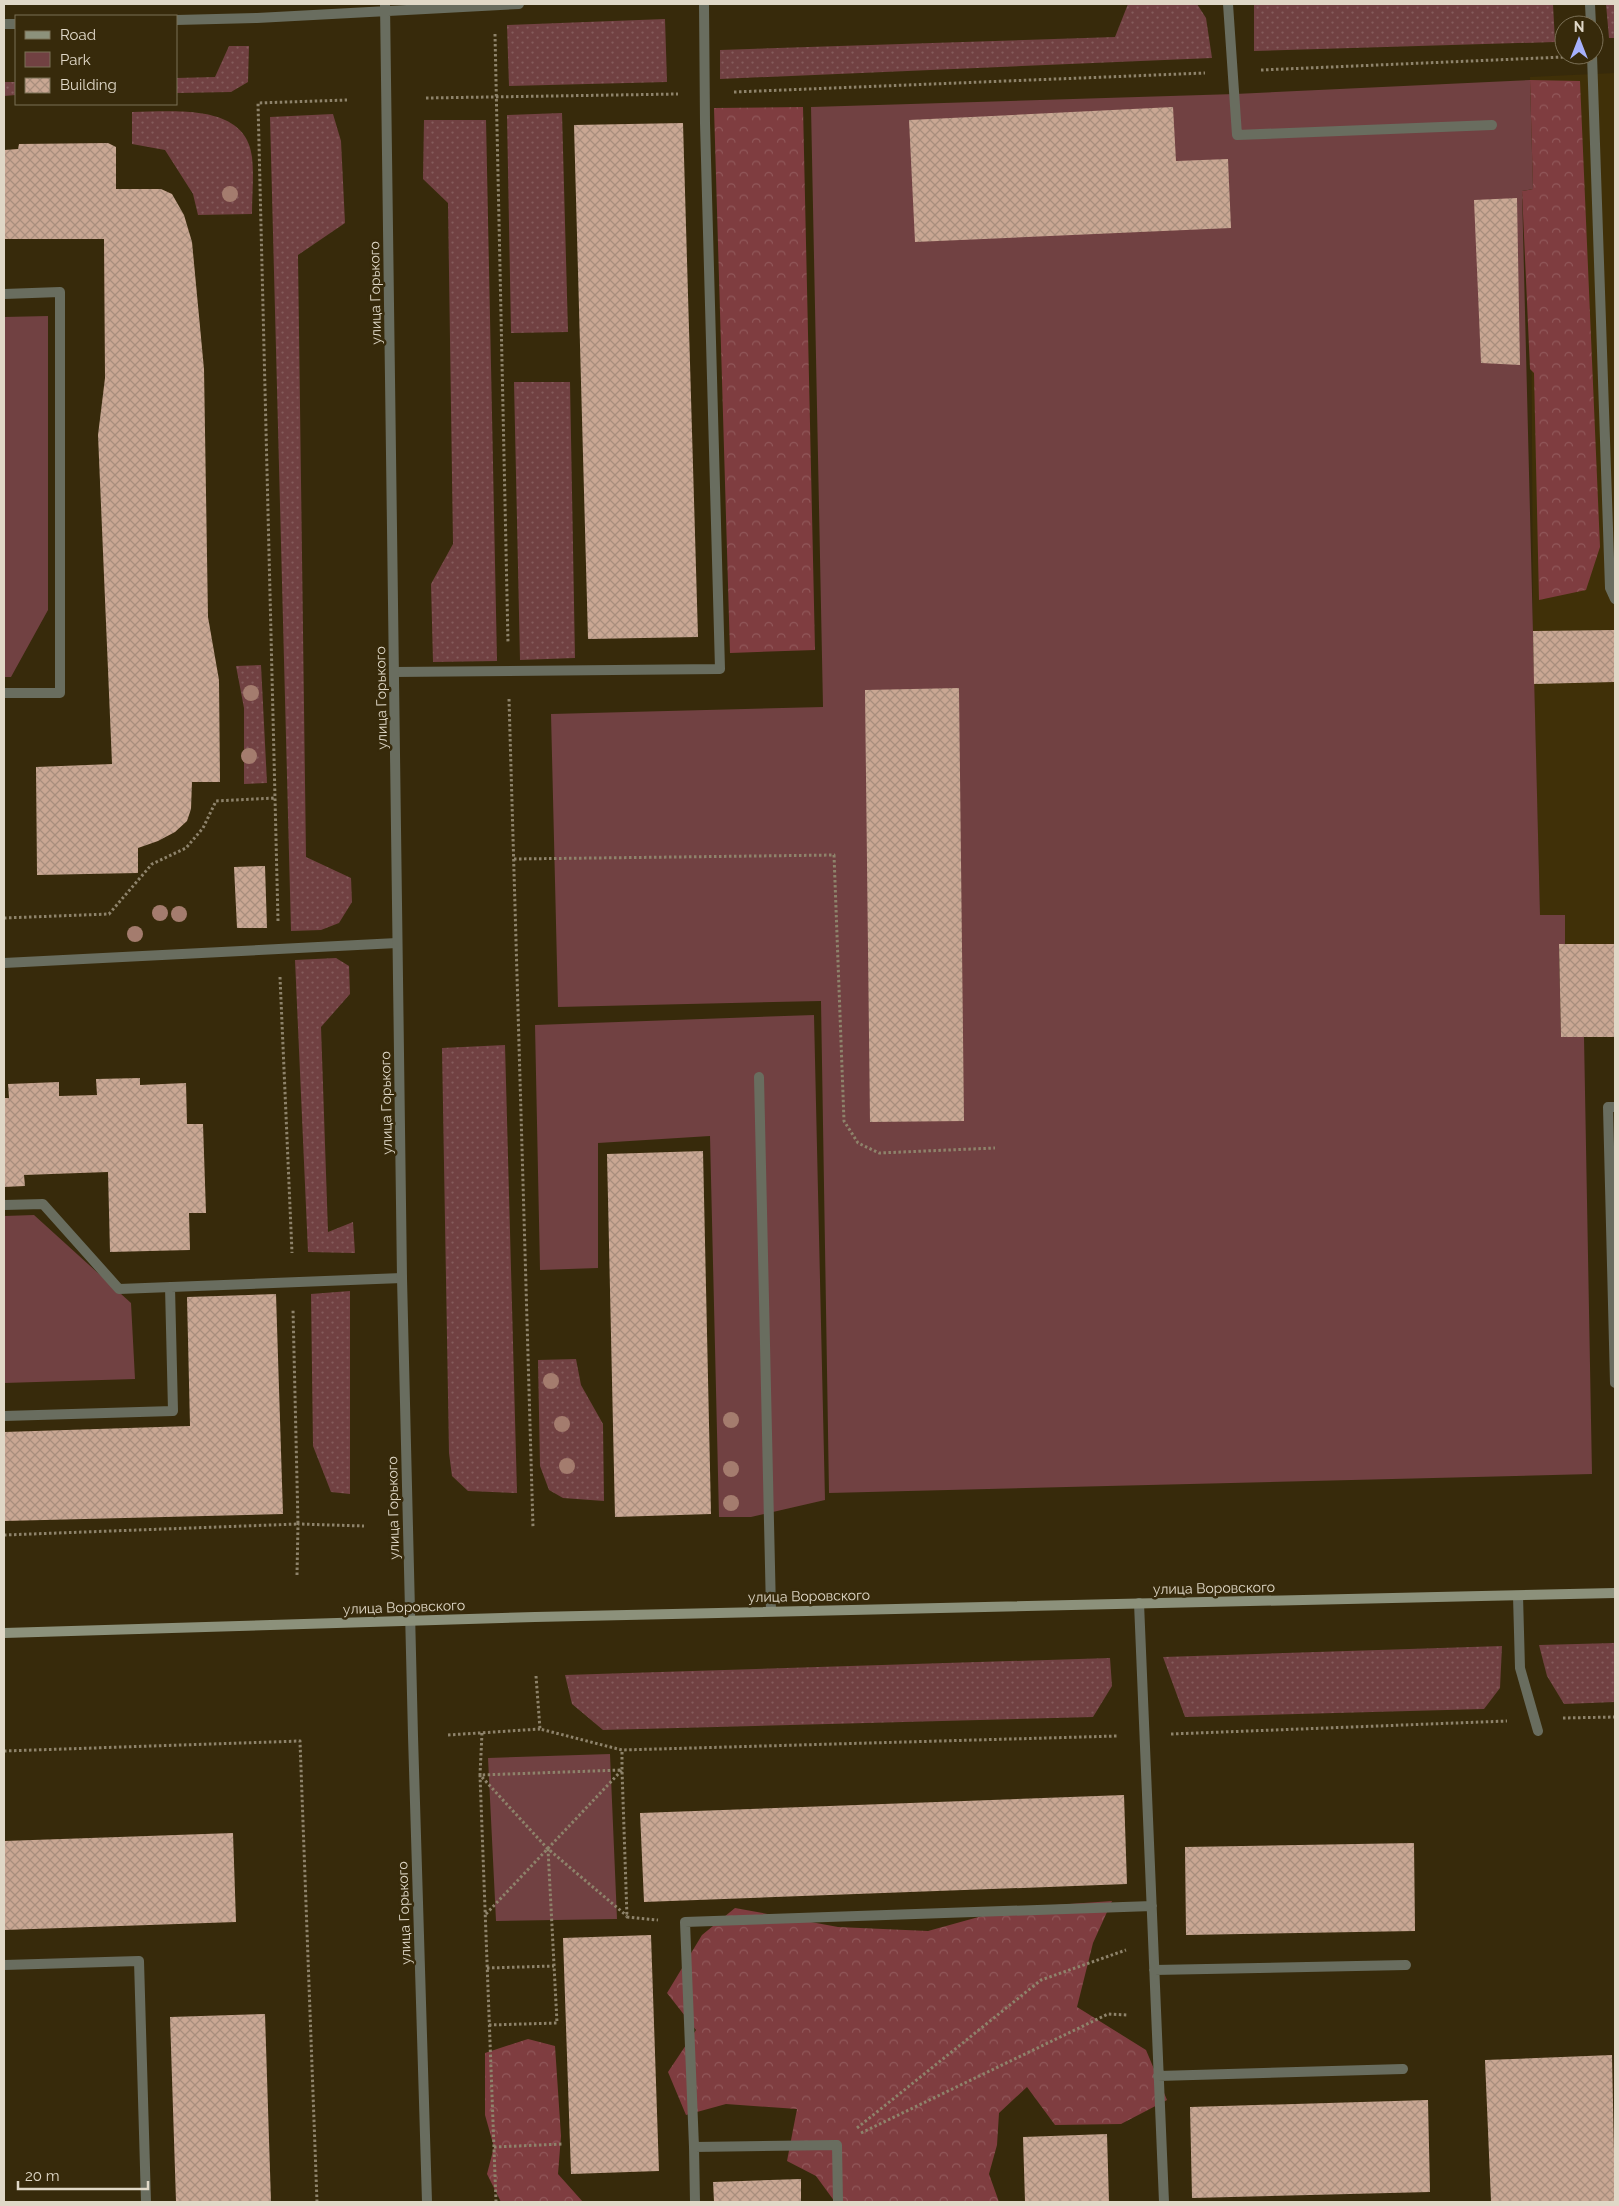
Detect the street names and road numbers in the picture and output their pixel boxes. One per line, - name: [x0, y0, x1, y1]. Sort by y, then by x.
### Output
- street label: улица Горького: [366, 241, 384, 345]
- street label: улица Горького: [372, 646, 390, 750]
- street label: улица Горького: [377, 1051, 395, 1155]
- street label: улица Горького: [384, 1456, 402, 1560]
- street label: улица Воровского: [1153, 1579, 1275, 1597]
- street label: улица Воровского: [748, 1587, 870, 1605]
- street label: улица Воровского: [343, 1597, 465, 1617]
- street label: улица Горького: [394, 1861, 414, 1965]

